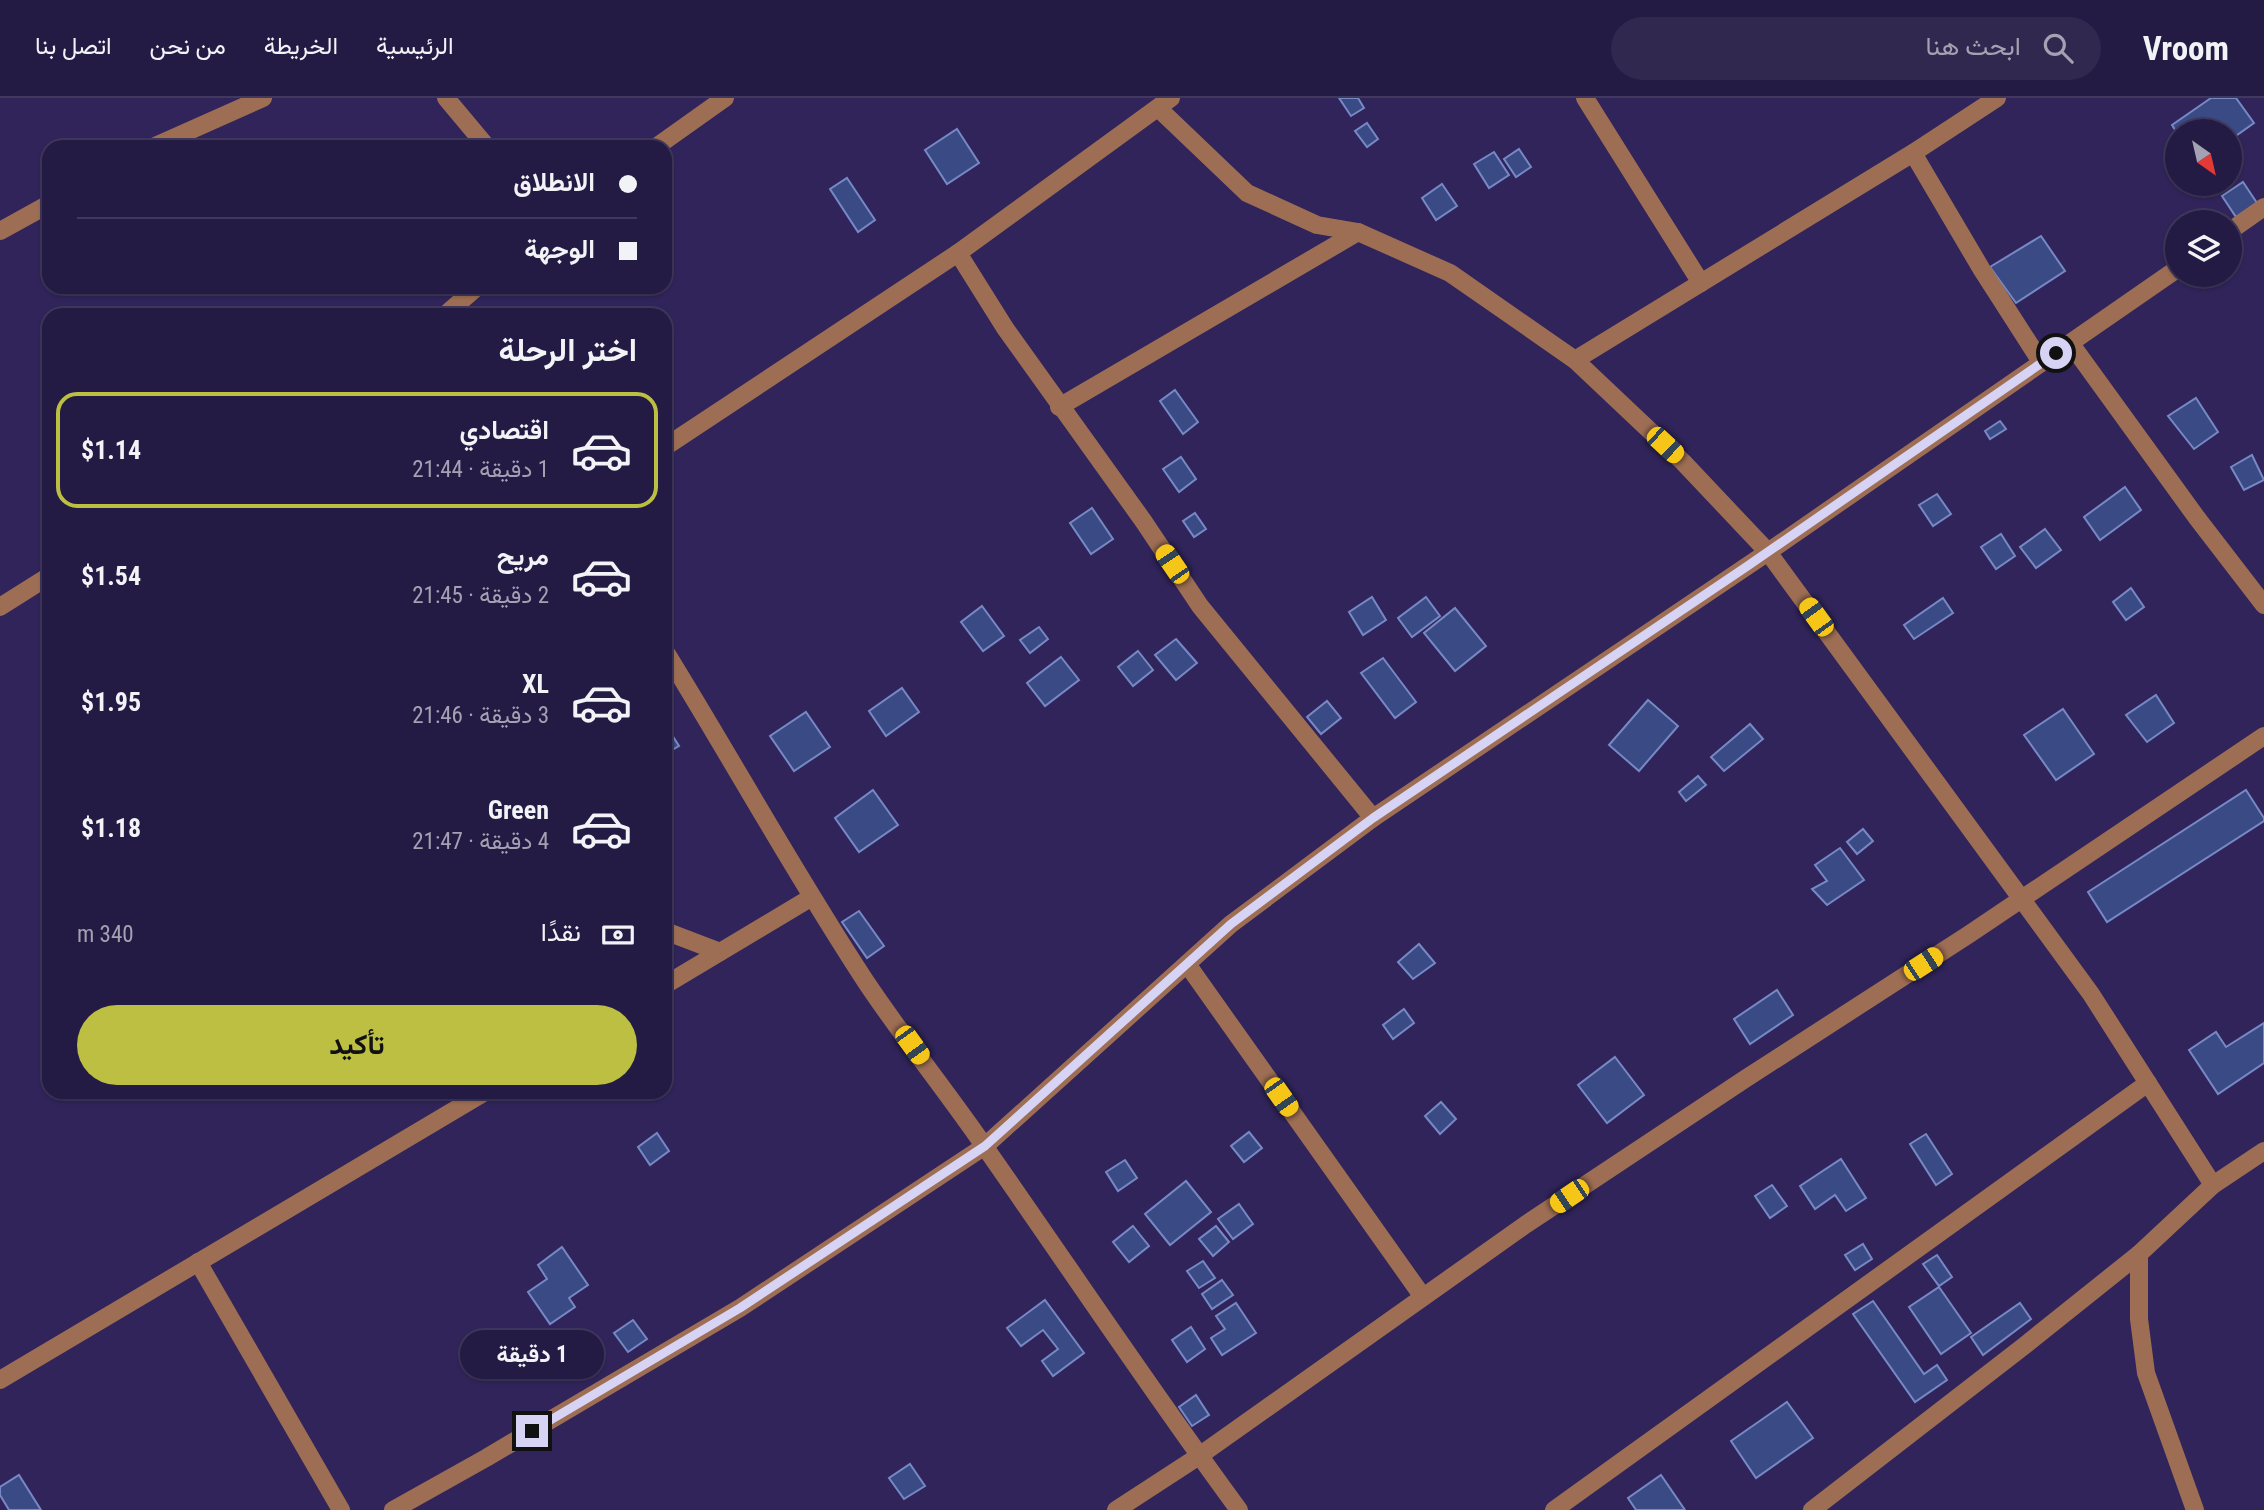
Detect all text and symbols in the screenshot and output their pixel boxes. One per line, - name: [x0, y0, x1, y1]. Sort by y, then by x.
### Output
- search box: [1611, 17, 2101, 80]
- icon: search: [2039, 29, 2077, 67]
- text: Vroom: [2143, 29, 2229, 68]
- text: ابحث هنا: [1926, 31, 2021, 61]
- text: اتصل بنا: [35, 32, 112, 60]
- text: من نحن: [150, 32, 226, 60]
- text: الخريطة: [264, 32, 338, 60]
- text: الرئيسية: [376, 32, 454, 60]
- north arrow: [2165, 119, 2242, 196]
- map controls: [2165, 119, 2242, 287]
- text: الانطلاق: [513, 167, 595, 197]
- button: layers: [2165, 210, 2242, 287]
- text: الوجهة: [524, 234, 595, 264]
- text: اختر الرحلة: [498, 331, 637, 369]
- route start: [2040, 337, 2072, 369]
- text: اقتصادي: [460, 415, 549, 445]
- icon: car: [570, 419, 633, 482]
- car: [1643, 423, 1688, 467]
- text: $1.14: [81, 435, 141, 465]
- text: 1 دقيقة · 21:44: [412, 456, 549, 483]
- text: مريح: [497, 541, 549, 571]
- car: [1152, 541, 1193, 587]
- icon: car: [570, 545, 633, 608]
- text: $1.54: [81, 561, 141, 591]
- text: 2 دقيقة · 21:45: [412, 582, 549, 609]
- car: [1796, 594, 1837, 640]
- text: XL: [522, 669, 549, 699]
- icon: car: [570, 671, 633, 734]
- text: $1.95: [81, 687, 141, 717]
- text: 3 دقيقة · 21:46: [412, 702, 549, 729]
- text: Green: [488, 795, 549, 825]
- icon: car: [570, 797, 633, 860]
- text: $1.18: [81, 813, 141, 843]
- text: 4 دقيقة · 21:47: [412, 828, 549, 855]
- icon: cash: [599, 916, 637, 954]
- text: نقدًا: [541, 917, 581, 947]
- text: 340 m: [77, 921, 134, 948]
- car: [1900, 944, 1947, 984]
- button: تأكيد: [77, 1005, 637, 1085]
- car: [892, 1022, 933, 1068]
- car: [1261, 1074, 1302, 1120]
- car: [1546, 1176, 1593, 1216]
- callout: 1 دقيقة: [460, 1330, 604, 1378]
- text: 1 دقيقة: [496, 1341, 568, 1368]
- route end: [516, 1415, 548, 1447]

